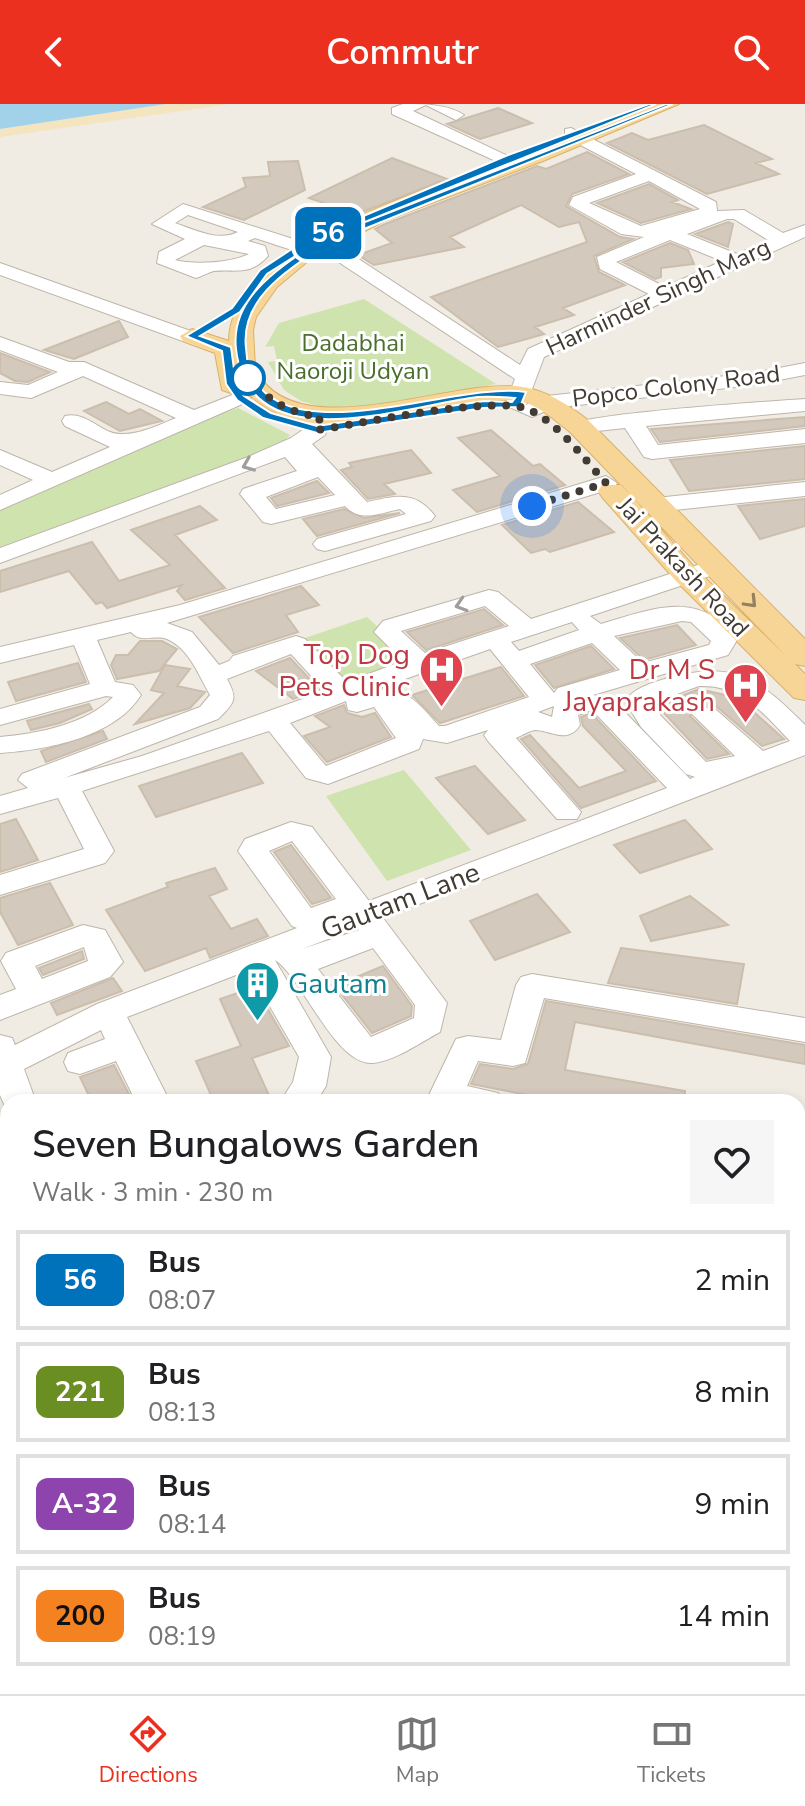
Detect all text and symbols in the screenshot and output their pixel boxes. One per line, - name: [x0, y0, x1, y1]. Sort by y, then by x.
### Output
- text: Commutr: [326, 28, 479, 77]
- icon: back: [32, 30, 76, 74]
- icon: search: [729, 30, 773, 74]
- line badge: 56: [292, 207, 364, 259]
- text: 56: [311, 214, 345, 252]
- street label: Harminder Singh Marg: [540, 231, 776, 363]
- park label: Dadabhai Naoroji Udyan: [277, 327, 429, 387]
- street label: Popco Colony Road: [570, 357, 782, 415]
- unlabelled marker: [231, 361, 265, 395]
- one-way arrow: [242, 456, 256, 472]
- your location: [512, 486, 552, 526]
- street label: Jai Prakash Road: [609, 489, 756, 644]
- one-way arrow: [742, 593, 757, 607]
- one-way arrow: [455, 595, 469, 611]
- place label: Top Dog Pets Clinic: [279, 636, 410, 706]
- hospital icon: Top Dog Pets Clinic: [417, 646, 465, 709]
- place label: Dr M S Jayaprakash: [562, 651, 715, 721]
- hospital icon: Dr M S Jayaprakash: [722, 661, 770, 724]
- street label: Gautam Lane: [315, 853, 485, 949]
- building icon: Gautam: [233, 959, 281, 1022]
- place label: Gautam: [288, 965, 388, 1003]
- text: Seven Bungalows Garden: [32, 1119, 479, 1170]
- button: heart: [690, 1120, 774, 1204]
- text: Walk · 3 min · 230 m: [32, 1175, 273, 1210]
- text: Bus: [148, 1242, 201, 1283]
- text: 2 min: [695, 1260, 770, 1301]
- text: 56: [63, 1261, 97, 1299]
- text: 08:07: [148, 1283, 216, 1318]
- text: Bus: [148, 1354, 201, 1395]
- text: 8 min: [695, 1372, 770, 1413]
- text: 221: [55, 1373, 105, 1411]
- text: 08:13: [148, 1395, 216, 1430]
- text: Bus: [158, 1466, 211, 1507]
- text: 9 min: [695, 1484, 770, 1525]
- text: A-32: [52, 1485, 118, 1523]
- text: 08:14: [158, 1507, 226, 1542]
- text: Bus: [148, 1578, 201, 1619]
- text: 14 min: [677, 1596, 770, 1637]
- text: 200: [55, 1597, 105, 1635]
- text: 08:19: [148, 1619, 216, 1654]
- tab: Directions: [99, 1712, 198, 1790]
- tab: Map: [395, 1712, 439, 1790]
- tab: Tickets: [637, 1712, 706, 1790]

